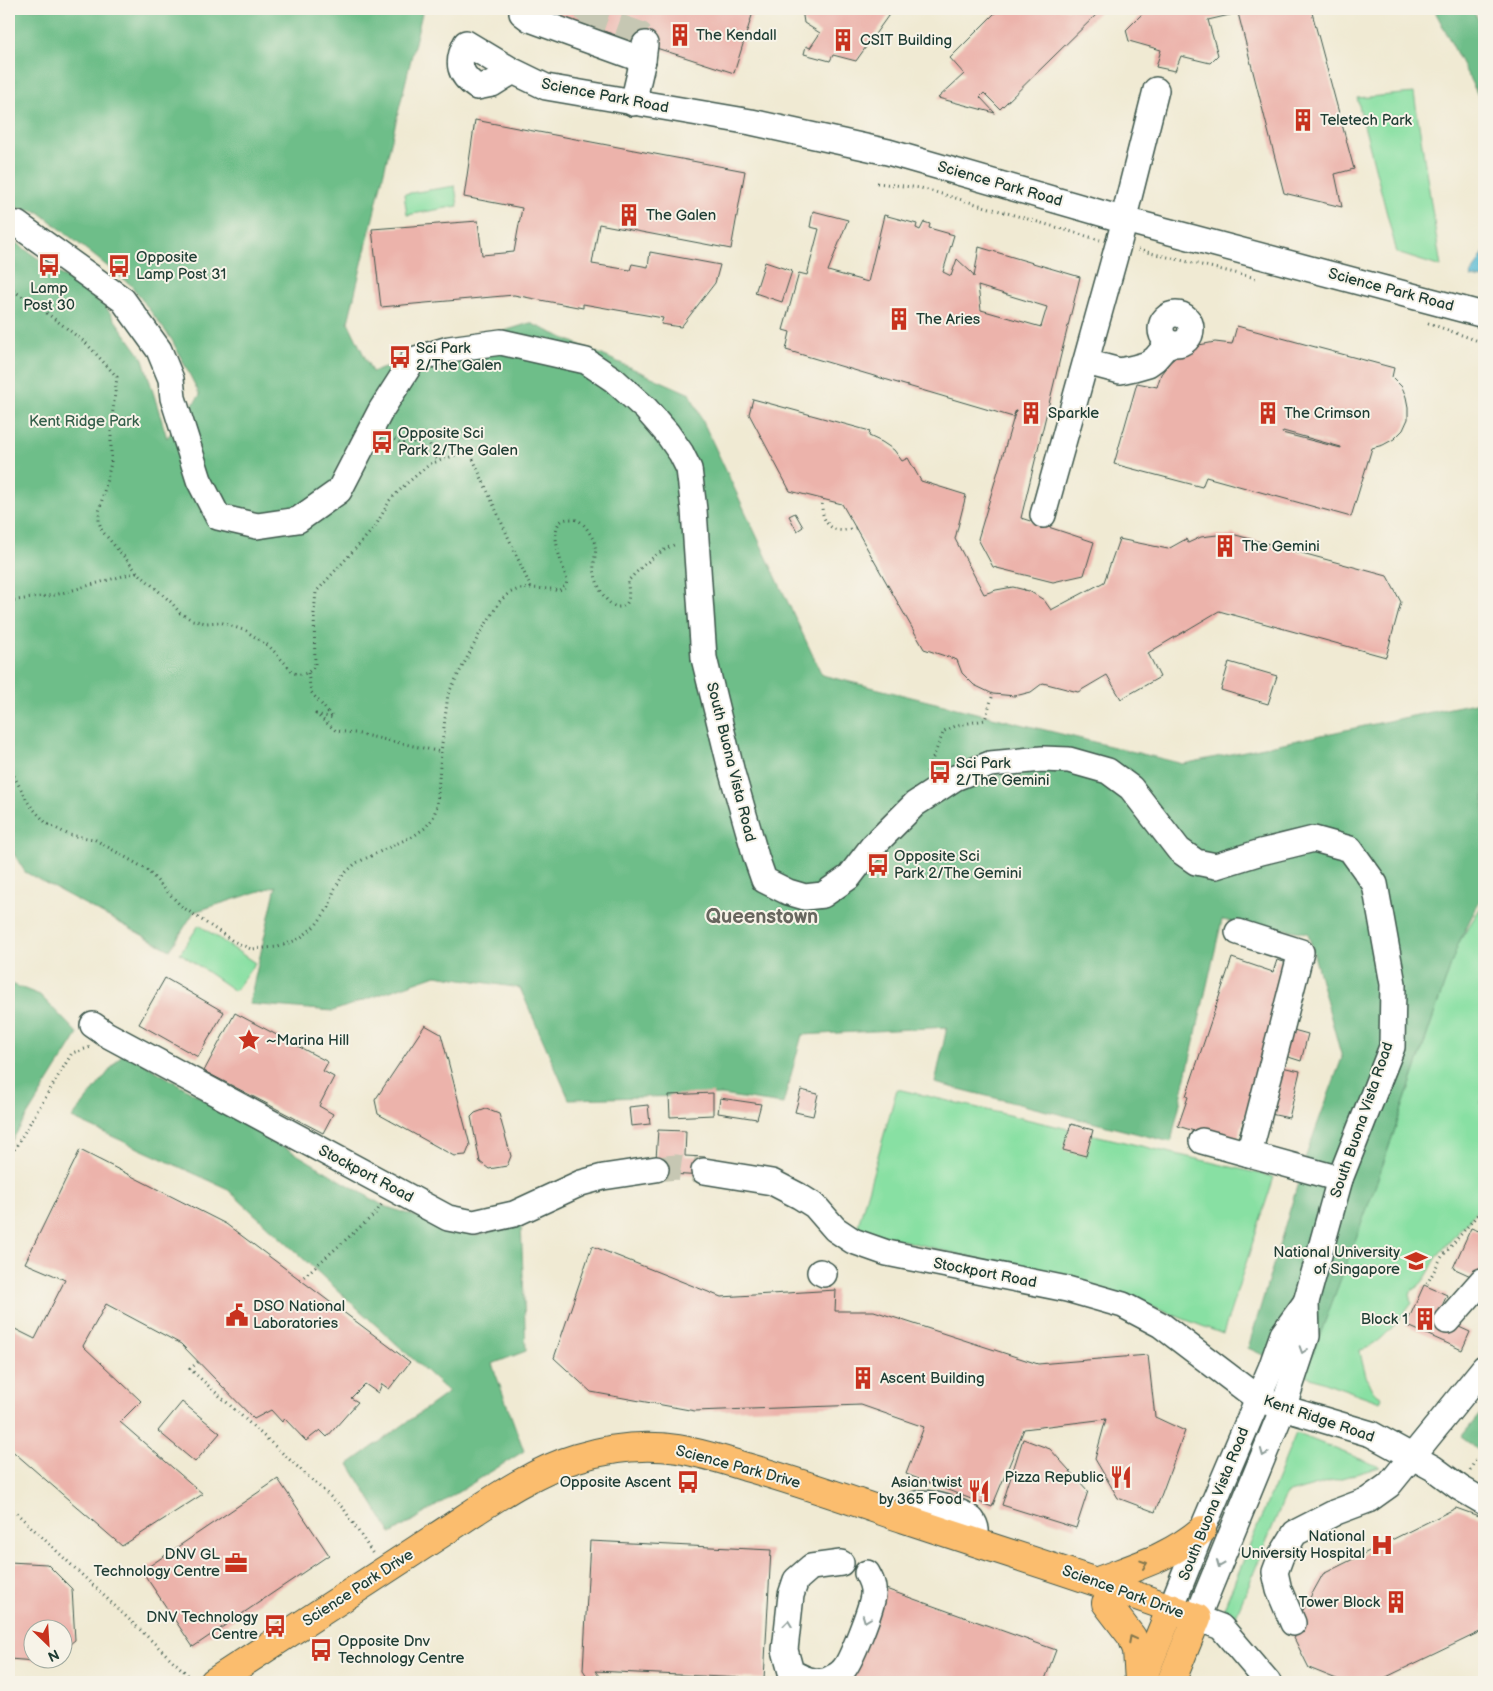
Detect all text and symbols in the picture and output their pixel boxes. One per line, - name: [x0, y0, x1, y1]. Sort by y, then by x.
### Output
- building icon: The Kendall: [667, 22, 693, 48]
- place label: The Kendall: [696, 26, 777, 45]
- building icon: CSIT Building: [830, 27, 856, 53]
- place label: CSIT Building: [860, 31, 952, 50]
- street label: Science Park Road: [540, 74, 670, 118]
- building icon: Teletech Park: [1290, 107, 1316, 133]
- place label: Teletech Park: [1320, 111, 1413, 130]
- street label: Science Park Road: [935, 157, 1065, 211]
- building icon: The Galen: [616, 202, 642, 228]
- place label: The Galen: [646, 206, 716, 225]
- place label: Opposite Lamp Post 31: [136, 248, 226, 284]
- bus stop icon: Lamp Post 30: [36, 252, 62, 278]
- bus stop icon: Opposite Lamp Post 31: [106, 253, 132, 279]
- street label: Science Park Road: [1326, 264, 1456, 316]
- place label: Lamp Post 30: [23, 279, 75, 315]
- building icon: The Aries: [886, 306, 912, 332]
- place label: The Aries: [916, 310, 981, 329]
- place label: Sci Park 2/The Galen: [416, 339, 502, 375]
- bus stop icon: Sci Park 2/The Galen: [387, 344, 413, 370]
- building icon: Sparkle: [1018, 400, 1044, 426]
- building icon: The Crimson: [1255, 400, 1281, 426]
- place label: Sparkle: [1048, 404, 1099, 423]
- place label: The Crimson: [1284, 404, 1370, 423]
- park label: Kent Ridge Park: [29, 412, 140, 431]
- place label: Opposite Sci Park 2/The Galen: [398, 424, 518, 460]
- bus stop icon: Opposite Sci Park 2/The Galen: [369, 429, 395, 455]
- building icon: The Gemini: [1212, 533, 1238, 559]
- place label: The Gemini: [1242, 537, 1320, 556]
- street label: South Buona Vista Road: [702, 680, 760, 844]
- place label: Sci Park 2/The Gemini: [956, 754, 1050, 790]
- bus stop icon: Sci Park 2/The Gemini: [927, 759, 953, 785]
- place label: Opposite Sci Park 2/The Gemini: [894, 847, 1022, 883]
- bus stop icon: Opposite Sci Park 2/The Gemini: [865, 852, 891, 878]
- district label: Queenstown: [706, 905, 818, 929]
- place icon: ~Marina Hill: [236, 1027, 262, 1053]
- place label: ~Marina Hill: [266, 1031, 349, 1050]
- street label: South Buona Vista Road: [1326, 1040, 1398, 1200]
- street label: Stockport Road: [315, 1141, 417, 1207]
- place label: National University of Singapore: [1273, 1243, 1400, 1279]
- school or university icon: National University of Singapore: [1403, 1248, 1429, 1274]
- street label: Stockport Road: [932, 1254, 1038, 1292]
- place label: DSO National Laboratories: [253, 1297, 345, 1333]
- public building icon: DSO National Laboratories: [224, 1302, 250, 1328]
- building icon: Block 1: [1412, 1306, 1438, 1332]
- place label: Block 1: [1361, 1310, 1408, 1329]
- one-way arrow: [1298, 1346, 1308, 1354]
- building icon: Ascent Building: [850, 1365, 876, 1391]
- place label: Ascent Building: [880, 1369, 985, 1388]
- street label: Kent Ridge Road: [1261, 1391, 1377, 1447]
- street label: South Buona Vista Road: [1175, 1425, 1253, 1583]
- street label: Science Park Drive: [674, 1441, 802, 1493]
- one-way arrow: [1260, 1448, 1270, 1457]
- restaurant icon: Pizza Republic: [1108, 1464, 1134, 1490]
- place label: Pizza Republic: [1005, 1468, 1104, 1487]
- bus stop icon: Opposite Ascent: [675, 1469, 701, 1495]
- place label: Opposite Ascent: [560, 1473, 671, 1492]
- place label: Asian twist by 365 Food: [879, 1473, 962, 1509]
- restaurant icon: Asian twist by 365 Food: [966, 1478, 992, 1504]
- place label: National University Hospital: [1241, 1527, 1365, 1563]
- hospital icon: National University Hospital: [1369, 1532, 1395, 1558]
- place label: DNV GL Technology Centre: [94, 1545, 220, 1581]
- street label: Science Park Drive: [299, 1545, 417, 1631]
- office icon: DNV GL Technology Centre: [223, 1550, 249, 1576]
- one-way arrow: [1215, 1559, 1226, 1568]
- one-way arrow: [1140, 1560, 1148, 1570]
- street label: Science Park Drive: [1059, 1561, 1187, 1623]
- building icon: Tower Block: [1383, 1589, 1409, 1615]
- place label: Tower Block: [1298, 1593, 1381, 1612]
- place label: DNV Technology Centre: [146, 1608, 258, 1644]
- bus stop icon: DNV Technology Centre: [262, 1613, 288, 1639]
- one-way arrow: [862, 1615, 872, 1623]
- north arrow: [22, 1618, 72, 1668]
- one-way arrow: [782, 1619, 793, 1627]
- place label: Opposite Dnv Technology Centre: [338, 1632, 465, 1668]
- one-way arrow: [1128, 1635, 1138, 1644]
- bus stop icon: Opposite Dnv Technology Centre: [308, 1637, 334, 1663]
- text: N: [45, 1645, 62, 1665]

